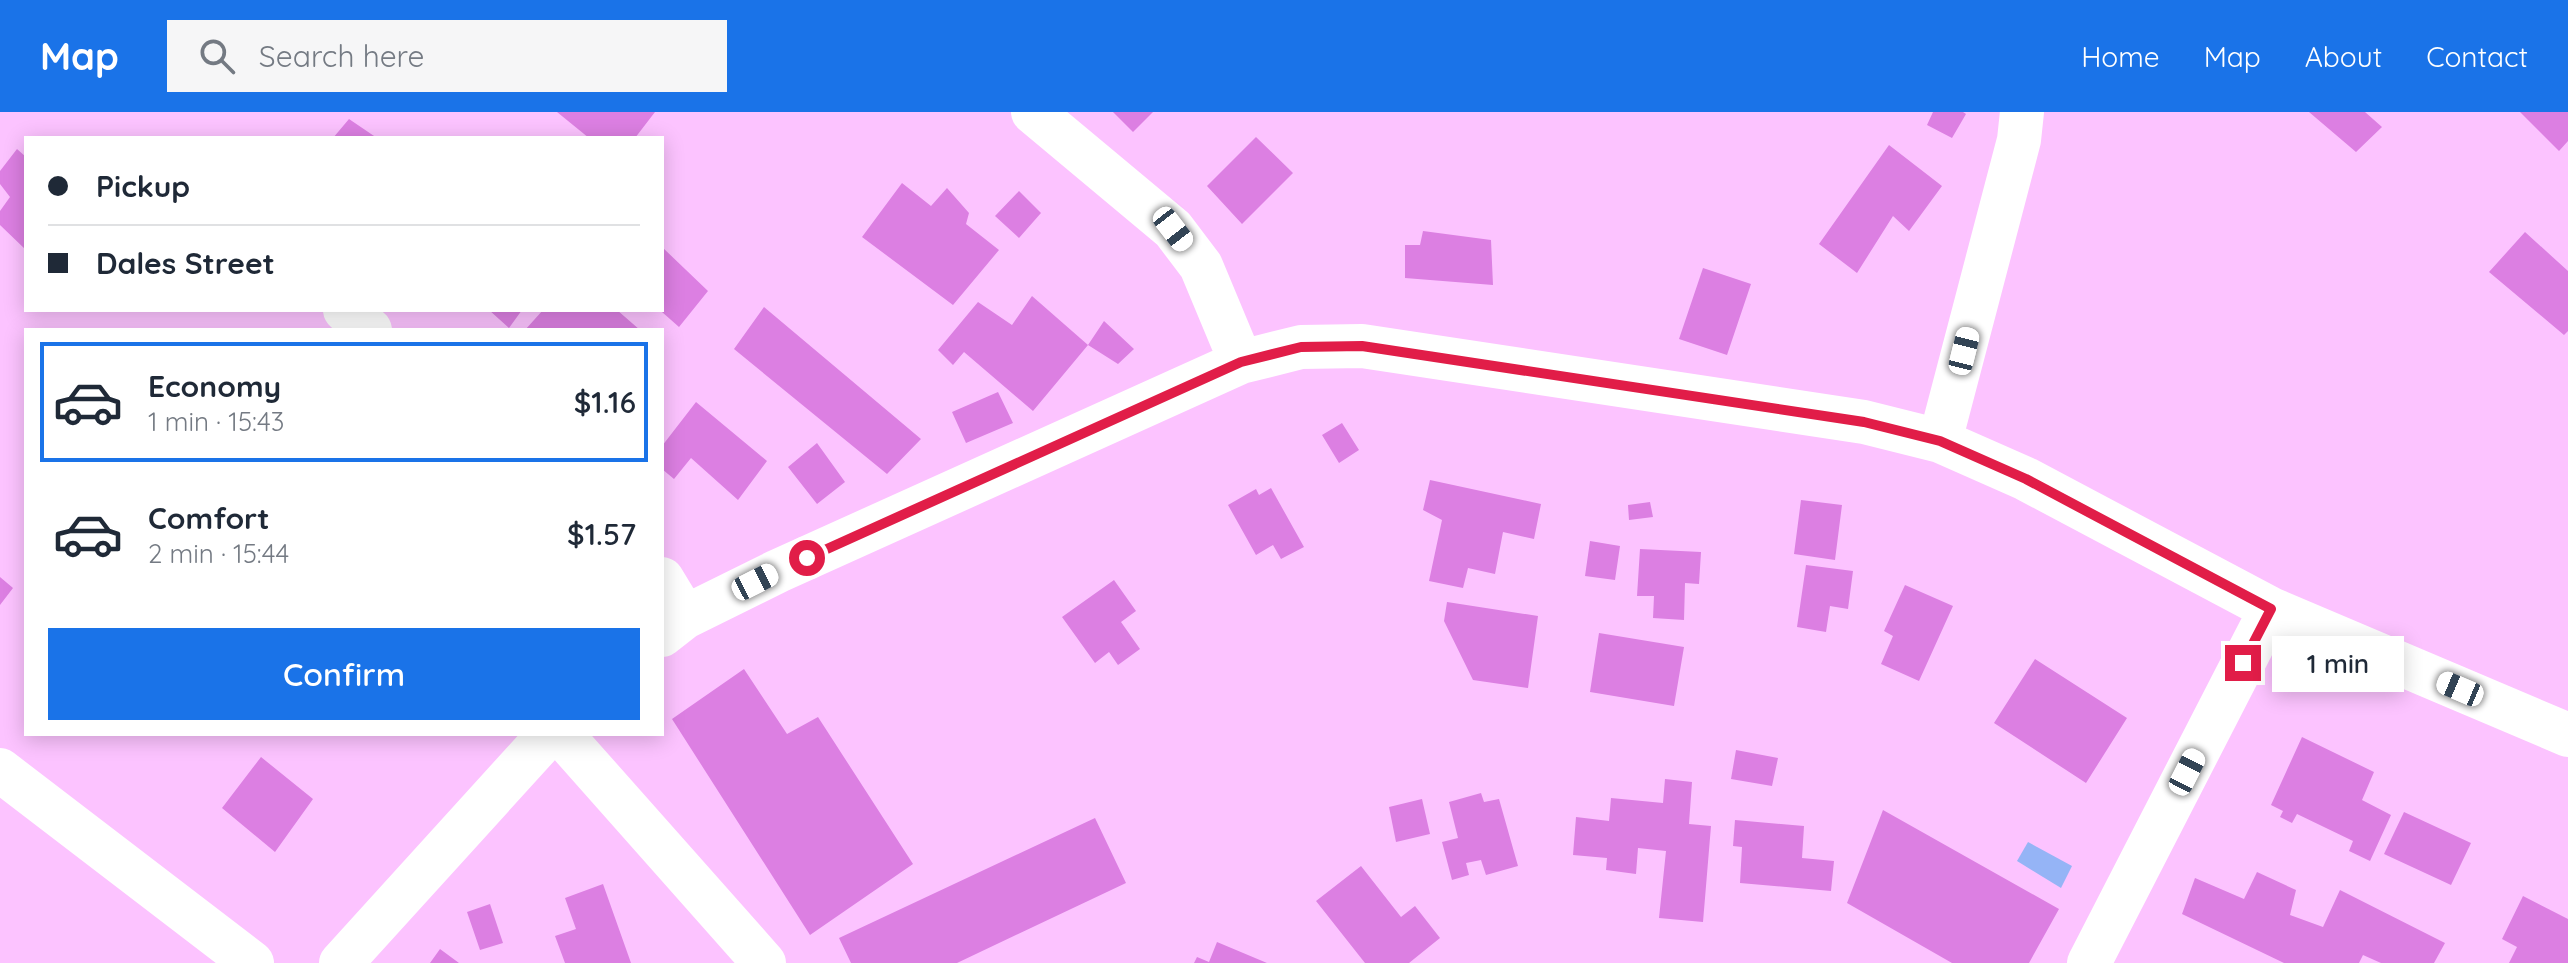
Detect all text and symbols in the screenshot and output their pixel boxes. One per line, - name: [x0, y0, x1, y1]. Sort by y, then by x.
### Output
- search box: [167, 20, 727, 92]
- text: Map: [40, 32, 119, 80]
- icon: search: [195, 34, 239, 78]
- text: Search here: [259, 37, 424, 75]
- text: Home: [2081, 39, 2160, 74]
- text: Map: [2204, 39, 2261, 74]
- text: About: [2305, 39, 2382, 74]
- text: Contact: [2426, 39, 2528, 74]
- text: Pickup: [96, 167, 190, 205]
- car: [1149, 203, 1197, 255]
- text: Dales Street: [96, 244, 275, 282]
- car: [1947, 325, 1981, 377]
- icon: car: [52, 366, 124, 438]
- text: Economy: [148, 367, 281, 405]
- text: $1.16: [574, 383, 636, 421]
- text: 1 min · 15:43: [148, 405, 284, 438]
- icon: car: [52, 498, 124, 570]
- text: Comfort: [148, 499, 269, 537]
- text: $1.57: [567, 515, 636, 553]
- text: 2 min · 15:44: [148, 537, 289, 570]
- route start: [789, 540, 825, 576]
- car: [728, 560, 782, 604]
- button: Confirm: [48, 628, 640, 720]
- callout: 1 min: [2271, 635, 2403, 691]
- route end: [2225, 645, 2261, 681]
- text: 1 min: [2307, 647, 2369, 680]
- car: [2433, 669, 2487, 709]
- car: [2165, 745, 2209, 799]

